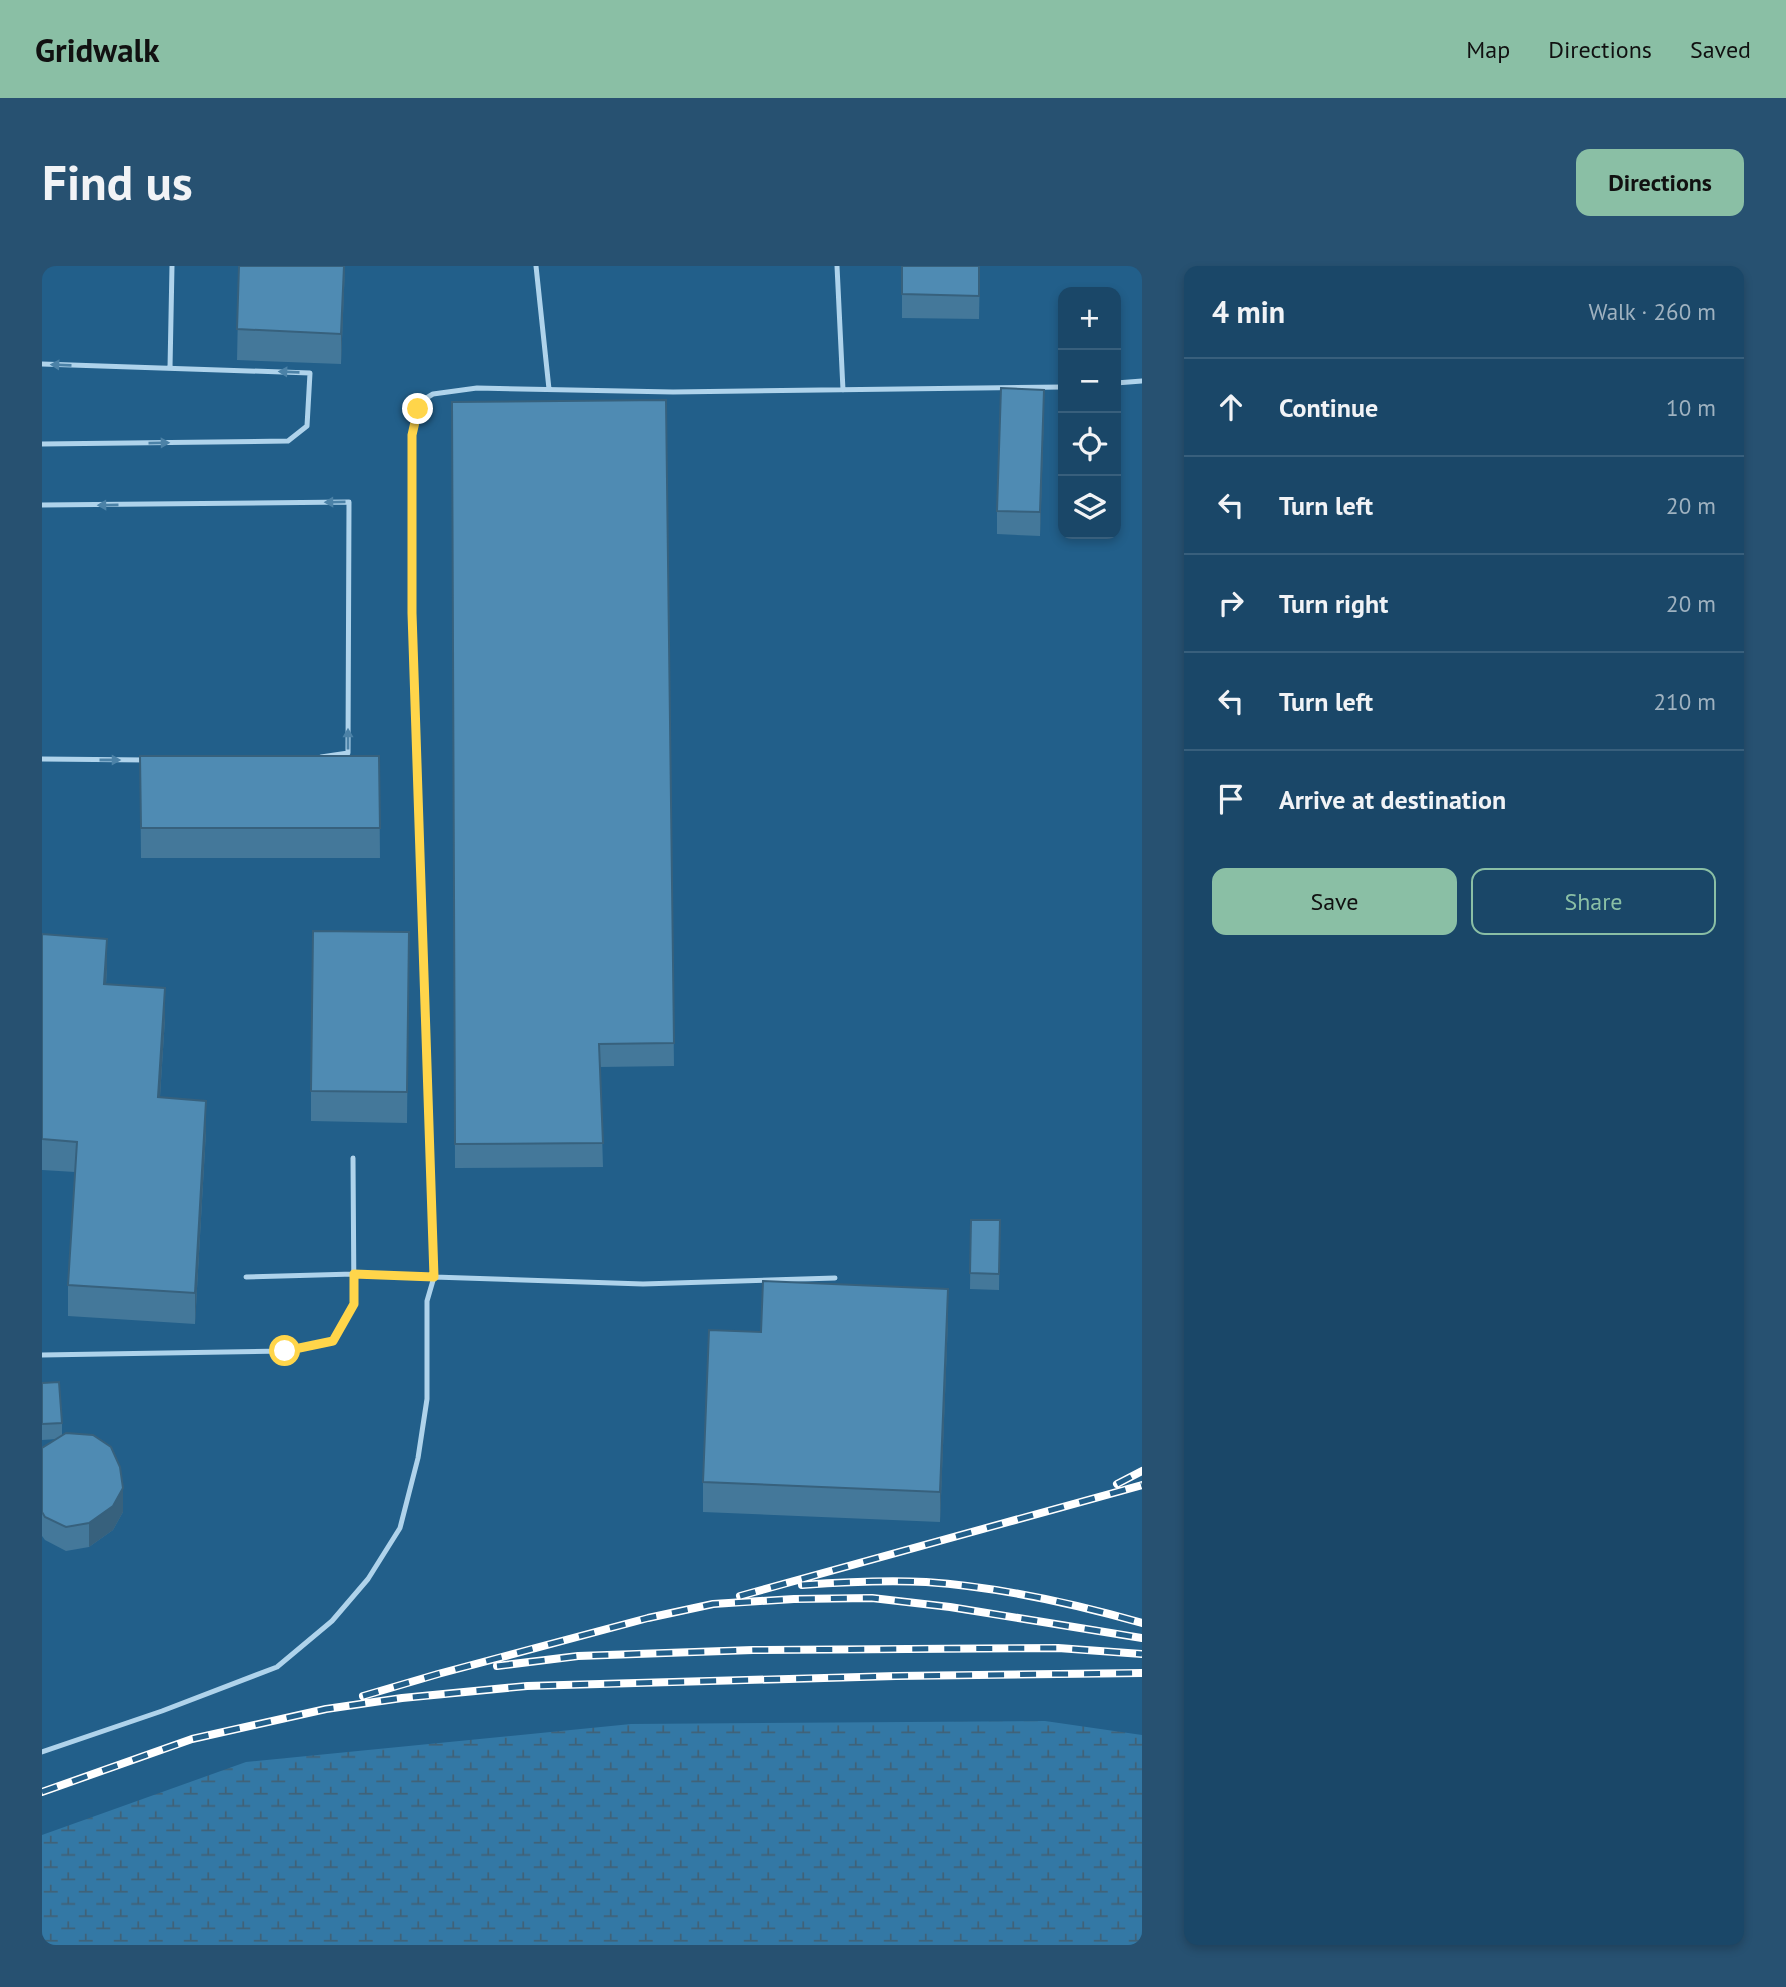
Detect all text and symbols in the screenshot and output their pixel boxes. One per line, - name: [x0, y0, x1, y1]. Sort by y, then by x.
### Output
- text: Gridwalk: [35, 28, 159, 71]
- text: Map: [1466, 34, 1510, 65]
- text: Directions: [1548, 34, 1652, 65]
- text: Saved: [1690, 34, 1751, 65]
- button: Directions: [1576, 149, 1744, 216]
- text: Find us: [42, 150, 193, 214]
- map controls: [1058, 287, 1121, 539]
- button: +: [1058, 287, 1121, 350]
- text: 4 min: [1212, 292, 1285, 331]
- text: Walk · 260 m: [1589, 297, 1716, 326]
- button: −: [1058, 350, 1121, 413]
- one-way arrow: [50, 359, 72, 370]
- one-way arrow: [277, 366, 299, 378]
- icon: ahead: [1212, 388, 1250, 426]
- text: Continue: [1279, 391, 1378, 424]
- route end: [402, 393, 433, 424]
- text: 10 m: [1666, 393, 1716, 422]
- button: locate: [1058, 413, 1121, 476]
- one-way arrow: [148, 437, 170, 448]
- button: layers: [1058, 476, 1121, 539]
- icon: left: [1212, 486, 1250, 524]
- text: Turn left: [1279, 489, 1373, 522]
- text: 20 m: [1666, 491, 1716, 520]
- one-way arrow: [324, 496, 346, 508]
- one-way arrow: [96, 499, 118, 510]
- icon: right: [1212, 584, 1250, 622]
- text: Turn right: [1279, 587, 1388, 620]
- text: 20 m: [1666, 589, 1716, 618]
- icon: left: [1212, 682, 1250, 720]
- text: Turn left: [1279, 685, 1373, 718]
- text: 210 m: [1654, 687, 1716, 716]
- one-way arrow: [342, 728, 354, 750]
- one-way arrow: [99, 754, 121, 766]
- icon: arrive: [1212, 780, 1250, 818]
- text: Arrive at destination: [1279, 783, 1506, 816]
- button: Save: [1212, 868, 1457, 935]
- button: Share: [1471, 868, 1716, 935]
- route start: [269, 1335, 300, 1366]

